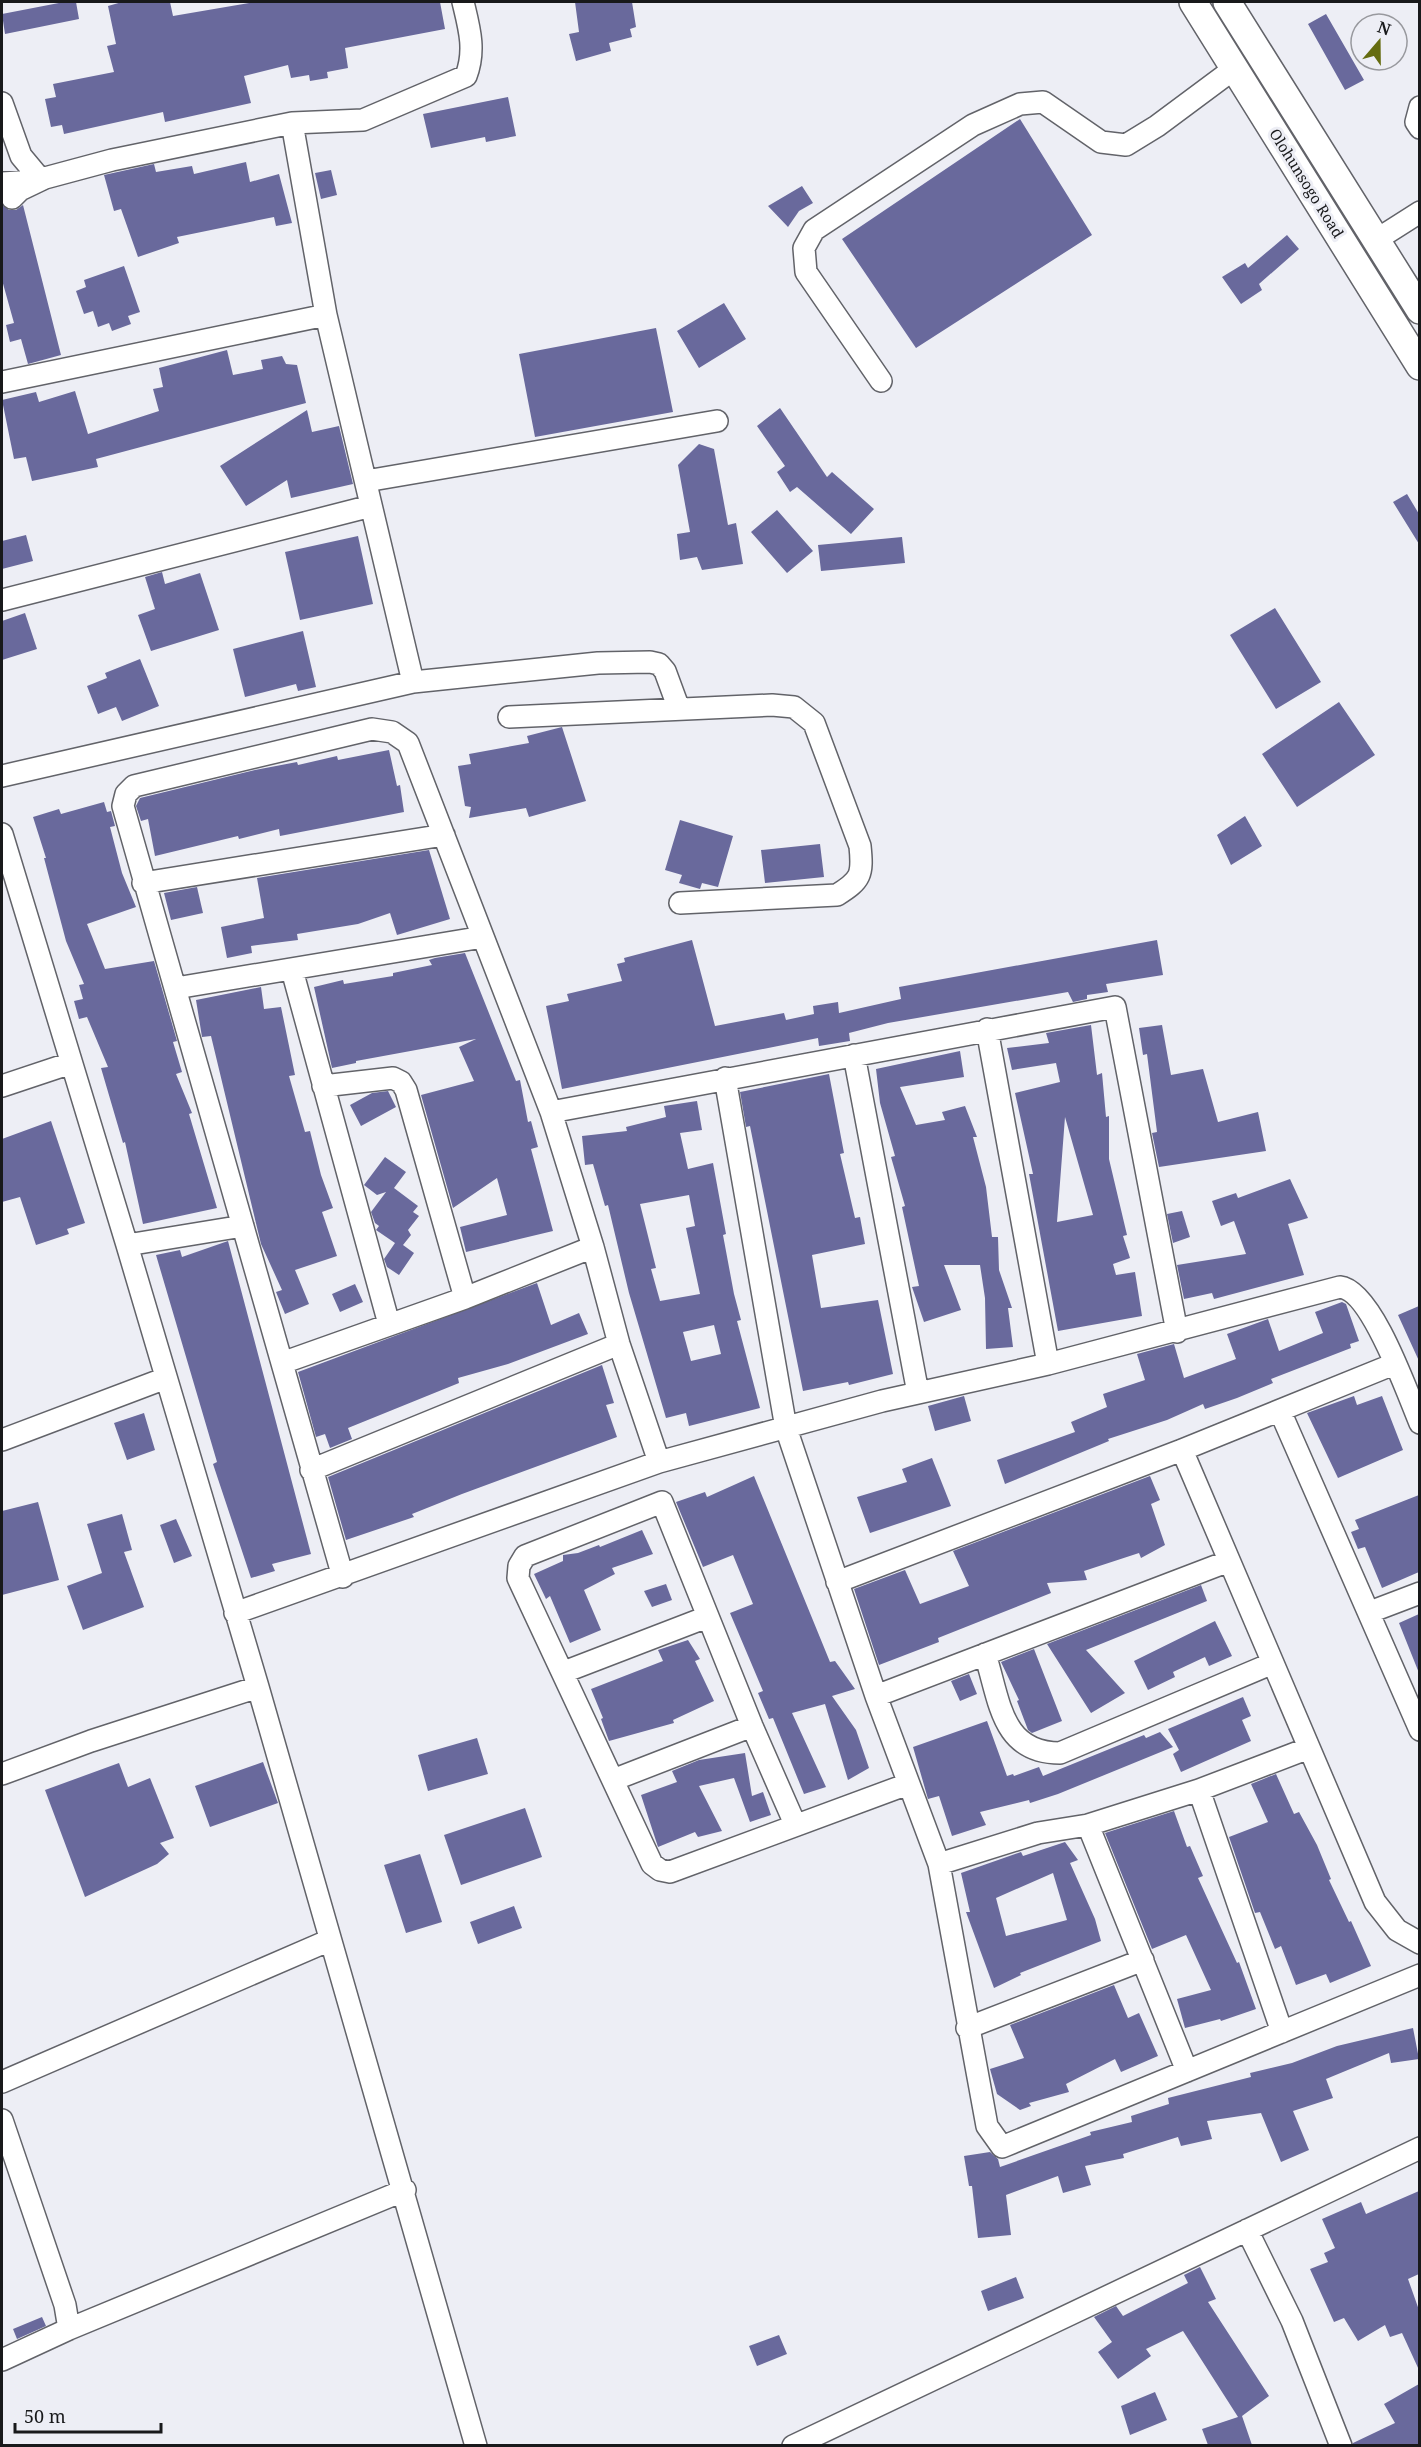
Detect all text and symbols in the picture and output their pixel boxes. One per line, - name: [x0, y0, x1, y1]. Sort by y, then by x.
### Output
- north arrow: [1349, 12, 1409, 72]
- text: N: [1374, 15, 1394, 41]
- street label: Olohunsogo Road: [1265, 125, 1349, 241]
- scale bar: [15, 2396, 160, 2434]
- text: 50 m: [24, 2404, 66, 2428]

